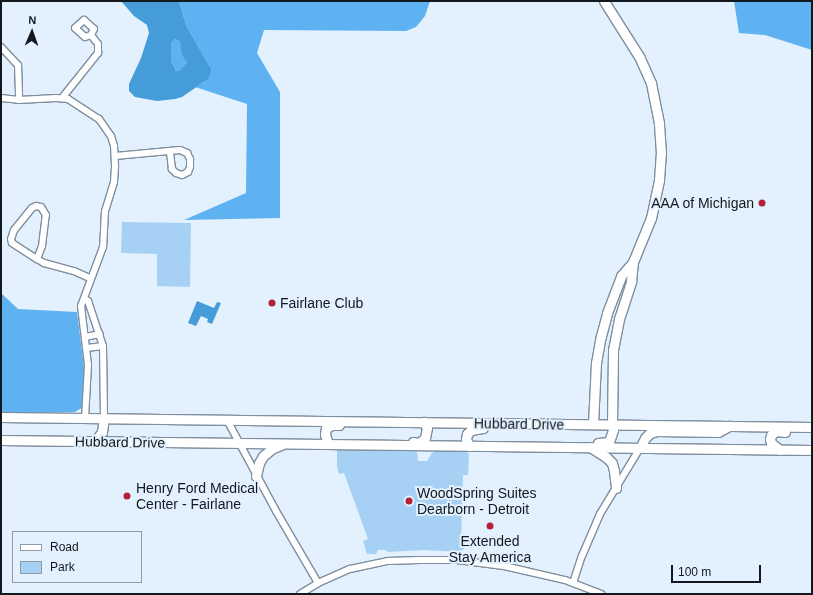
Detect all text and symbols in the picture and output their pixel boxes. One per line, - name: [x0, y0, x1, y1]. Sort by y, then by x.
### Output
- north arrow: [12, 12, 52, 52]
- text: N: [28, 14, 37, 26]
- place label: AAA of Michigan: [651, 195, 754, 211]
- marker: AAA of Michigan: [757, 198, 767, 208]
- place label: Fairlane Club: [280, 295, 363, 311]
- marker: Fairlane Club: [267, 298, 277, 308]
- street label: Hubbard Drive: [474, 415, 564, 433]
- street label: Hubbard Drive: [75, 433, 165, 451]
- place label: Henry Ford Medical Center - Fairlane: [136, 480, 258, 512]
- place label: WoodSpring Suites Dearborn - Detroit: [417, 485, 537, 518]
- marker: Henry Ford Medical Center - Fairlane: [121, 490, 133, 502]
- marker: WoodSpring Suites Dearborn - Detroit: [404, 496, 414, 506]
- marker: Extended Stay America: [485, 521, 495, 531]
- legend: [12, 531, 142, 583]
- place label: Extended Stay America: [448, 533, 532, 566]
- text: Road: [50, 540, 79, 554]
- scale bar: [673, 557, 763, 583]
- text: Park: [50, 560, 75, 574]
- text: 100 m: [678, 565, 711, 579]

